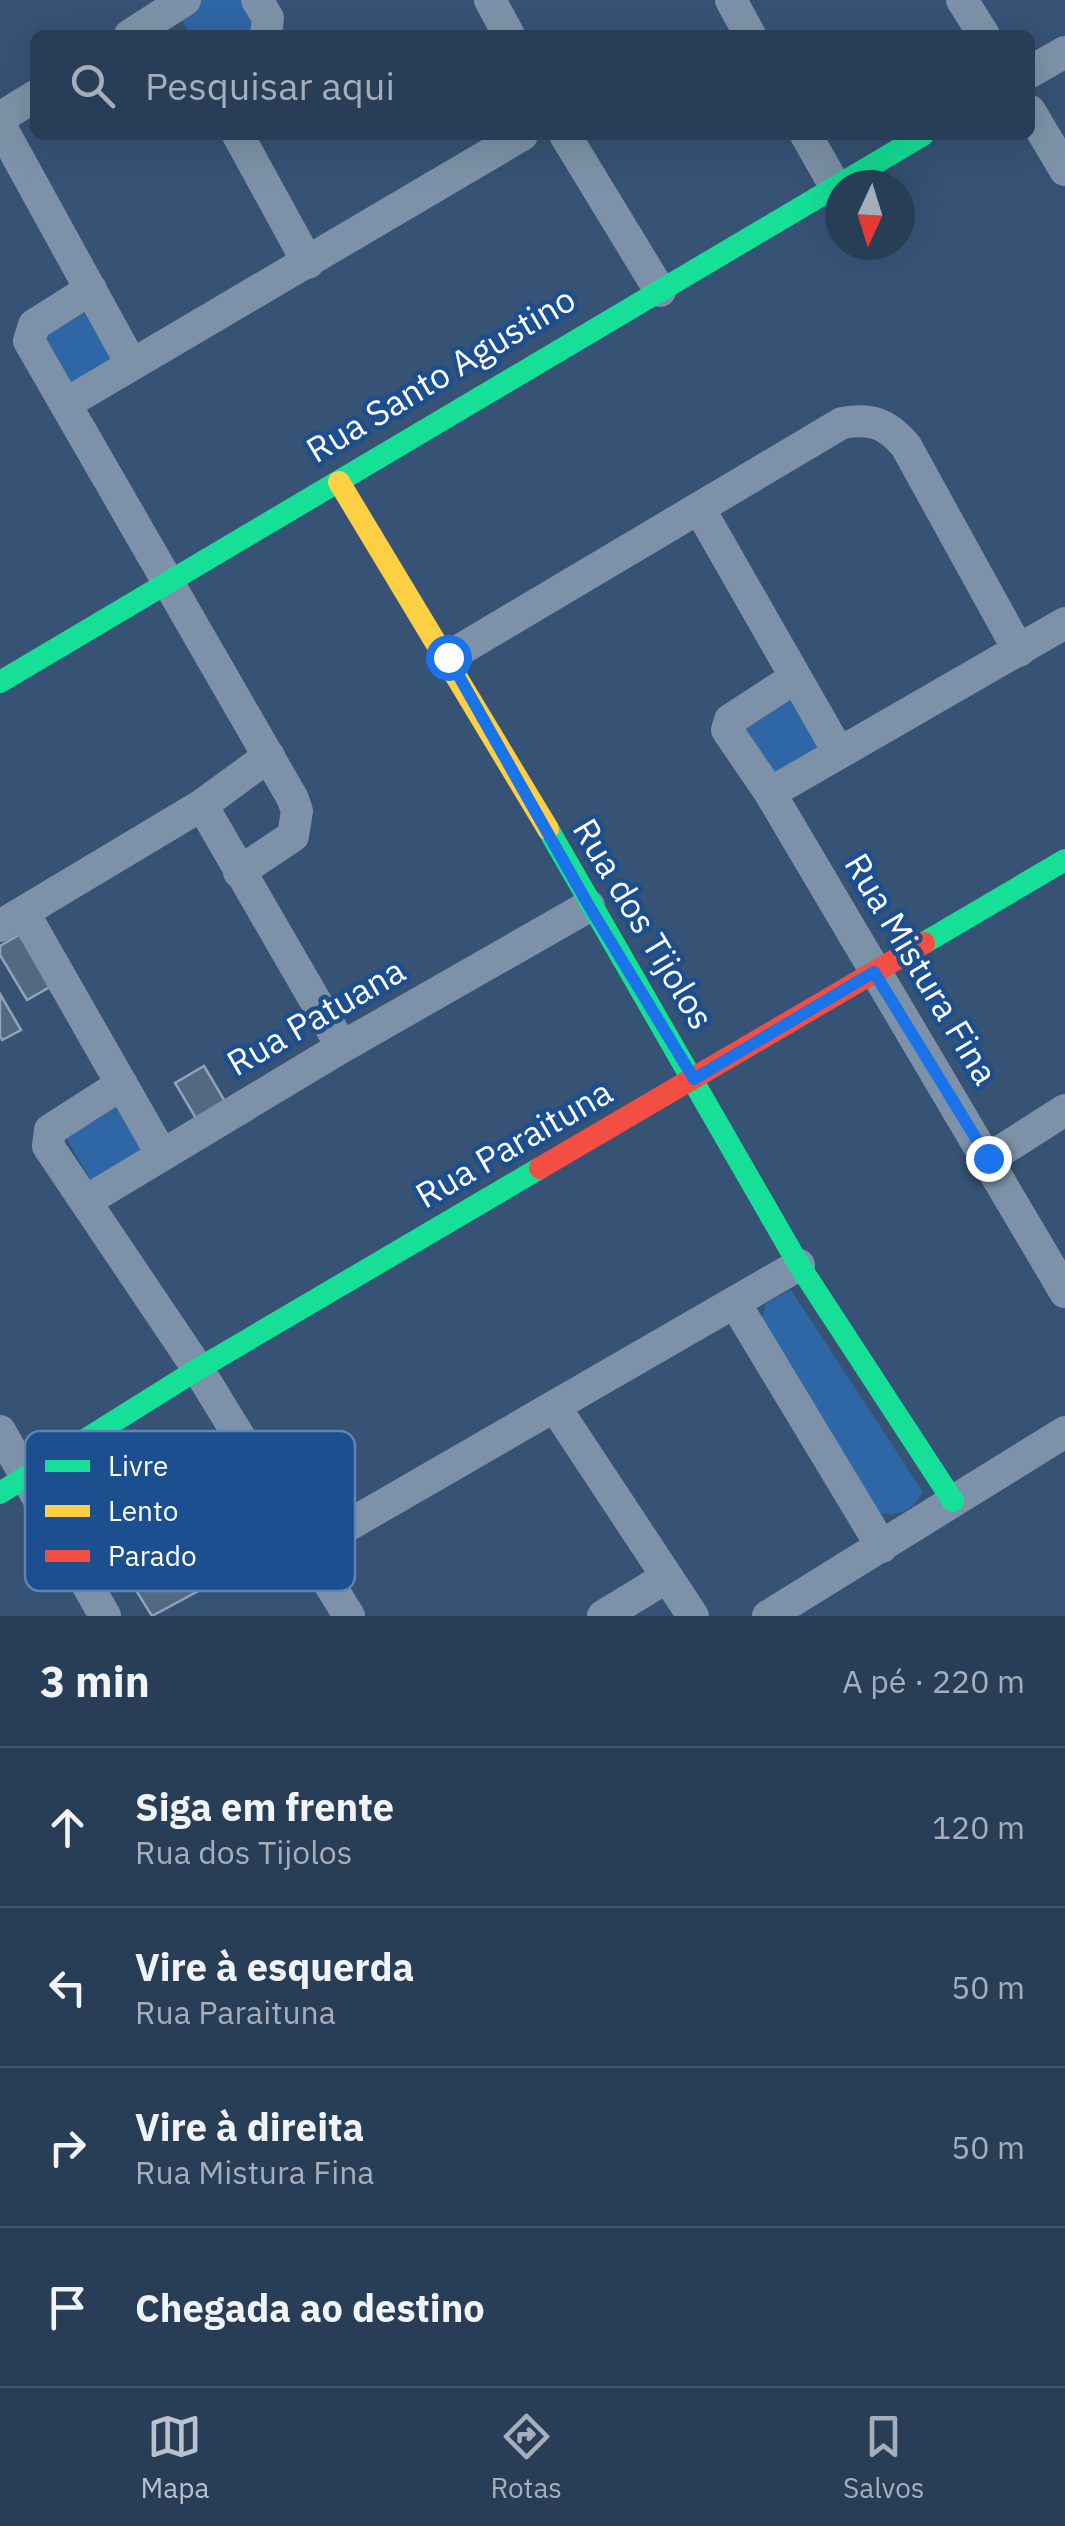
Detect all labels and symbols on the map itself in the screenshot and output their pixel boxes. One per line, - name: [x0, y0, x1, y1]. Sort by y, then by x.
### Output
- north arrow: [825, 170, 915, 260]
- street label: Rua Santo Agustino: [297, 276, 584, 473]
- route start: [426, 635, 472, 681]
- street label: Rua dos Tijolos: [563, 810, 725, 1037]
- street label: Rua Mistura Fina: [835, 844, 1009, 1093]
- street label: Rua Patuana: [218, 947, 413, 1086]
- street label: Rua Paraituna: [407, 1068, 620, 1218]
- route end: [966, 1136, 1012, 1182]
- legend: [25, 1431, 355, 1591]
- text: Livre: [108, 1447, 168, 1484]
- text: Lento: [108, 1492, 178, 1529]
- text: Parado: [108, 1537, 197, 1574]

